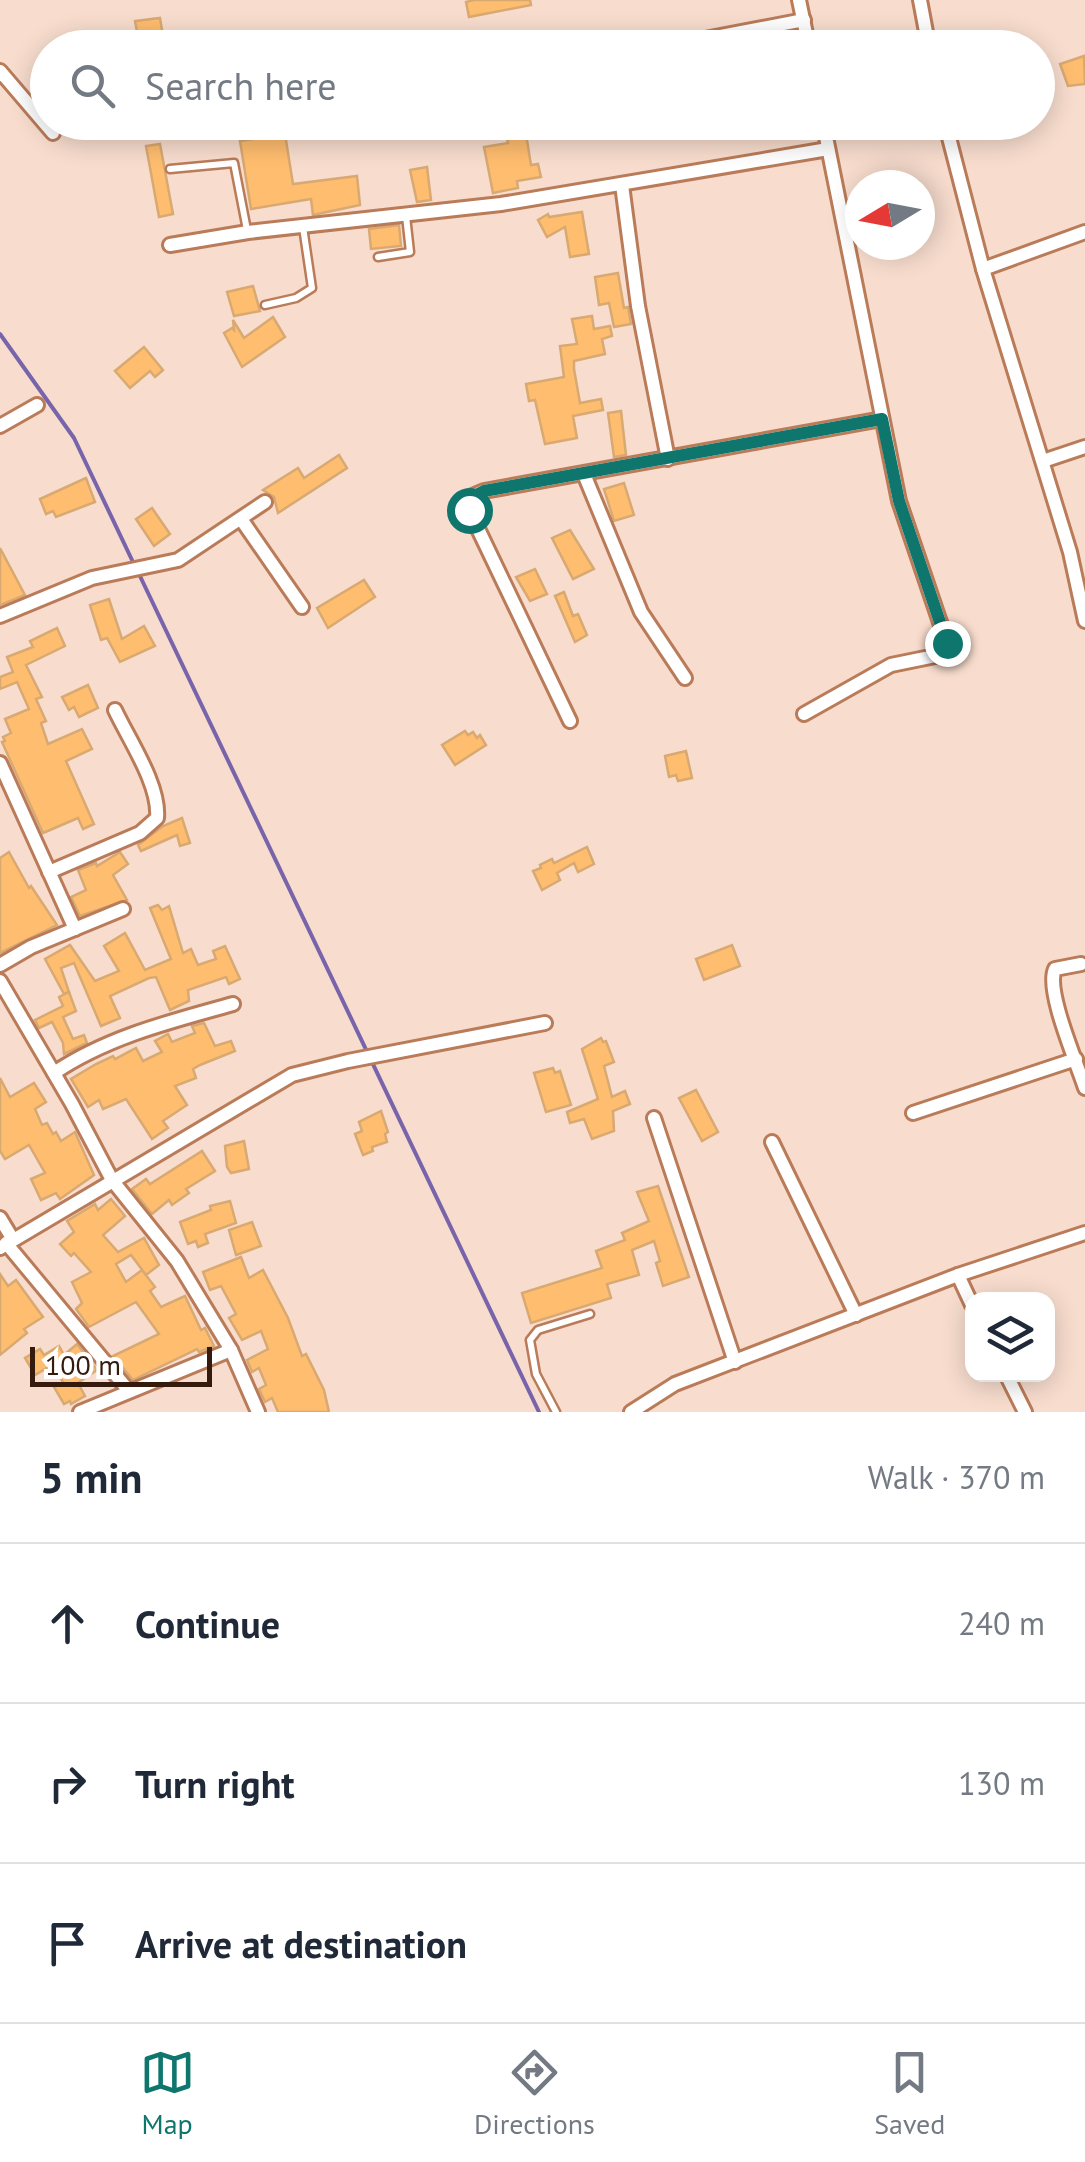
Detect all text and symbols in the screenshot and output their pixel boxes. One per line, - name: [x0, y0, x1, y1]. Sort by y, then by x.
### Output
- search box: [30, 30, 1055, 140]
- icon: search: [65, 58, 120, 113]
- text: Search here: [145, 61, 337, 110]
- north arrow: [845, 170, 935, 260]
- route start: [447, 488, 493, 534]
- route end: [925, 621, 971, 667]
- map controls: [965, 1292, 1055, 1382]
- button: layers: [965, 1292, 1055, 1382]
- scale bar: [30, 1342, 212, 1386]
- text: 100 m: [45, 1346, 121, 1383]
- text: 5 min: [40, 1450, 142, 1505]
- text: Walk · 370 m: [868, 1456, 1045, 1498]
- icon: ahead: [40, 1596, 95, 1651]
- text: Continue: [135, 1599, 280, 1648]
- text: 240 m: [958, 1602, 1045, 1644]
- icon: right: [40, 1756, 95, 1811]
- text: Turn right: [135, 1759, 295, 1808]
- text: 130 m: [958, 1762, 1045, 1804]
- icon: arrive: [40, 1916, 95, 1971]
- text: Arrive at destination: [135, 1919, 467, 1968]
- tab: Map: [140, 2045, 195, 2142]
- tab: Directions: [474, 2045, 595, 2142]
- tab: Saved: [874, 2045, 945, 2142]

